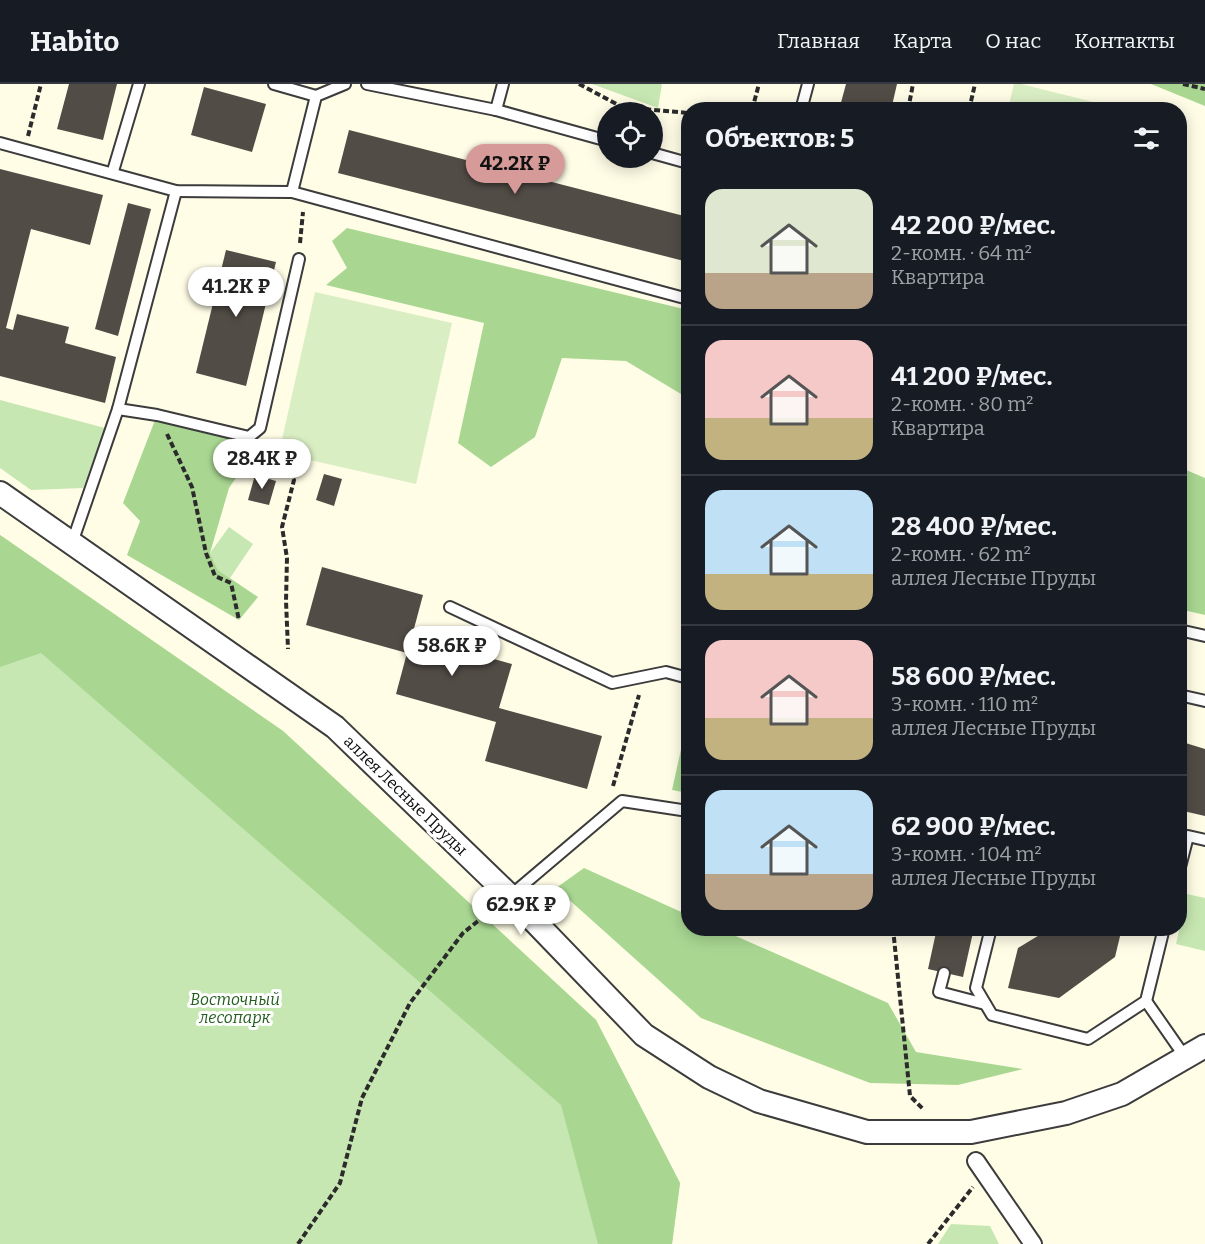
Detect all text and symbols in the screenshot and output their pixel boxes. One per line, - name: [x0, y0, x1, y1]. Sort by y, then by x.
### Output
- text: Habito: [30, 25, 120, 58]
- text: Главная: [777, 28, 860, 54]
- text: Карта: [893, 28, 952, 54]
- text: О нас: [985, 28, 1041, 54]
- text: Контакты: [1074, 28, 1175, 54]
- map controls: [597, 102, 663, 168]
- button: locate: [597, 102, 663, 168]
- icon: filters: [1130, 122, 1163, 155]
- text: Объектов: 5: [705, 123, 854, 154]
- pin: 42.2K ₽: [460, 144, 570, 195]
- text: 42.2K ₽: [480, 151, 550, 175]
- text: 42 200 ₽/мес.: [891, 210, 1056, 241]
- icon: home: [753, 213, 825, 285]
- text: 2-комн. · 64 m²: [891, 241, 1032, 265]
- text: Квартира: [891, 265, 985, 289]
- pin: 41.2K ₽: [181, 267, 291, 318]
- text: 41.2K ₽: [202, 274, 270, 298]
- text: 41 200 ₽/мес.: [891, 361, 1053, 392]
- icon: home: [753, 364, 825, 436]
- text: 2-комн. · 80 m²: [891, 392, 1033, 416]
- text: Квартира: [891, 416, 985, 440]
- pin: 28.4K ₽: [207, 439, 317, 490]
- text: 28.4K ₽: [227, 446, 297, 470]
- text: 28 400 ₽/мес.: [891, 511, 1057, 542]
- icon: home: [753, 514, 825, 586]
- text: 2-комн. · 62 m²: [891, 542, 1031, 566]
- text: аллея Лесные Пруды: [891, 566, 1096, 590]
- pin: 58.6K ₽: [397, 626, 507, 677]
- text: 58.6K ₽: [417, 633, 487, 657]
- text: 58 600 ₽/мес.: [891, 661, 1056, 692]
- icon: home: [753, 664, 825, 736]
- text: 3-комн. · 110 m²: [891, 692, 1038, 716]
- text: аллея Лесные Пруды: [891, 716, 1096, 740]
- street label: аллея Лесные Пруды: [340, 731, 472, 859]
- text: 62 900 ₽/мес.: [891, 811, 1056, 842]
- icon: home: [753, 814, 825, 886]
- text: 3-комн. · 104 m²: [891, 842, 1042, 866]
- text: аллея Лесные Пруды: [891, 866, 1096, 890]
- pin: 62.9K ₽: [466, 885, 576, 936]
- text: 62.9K ₽: [486, 892, 556, 916]
- park label: Восточный лесопарк: [190, 990, 280, 1027]

